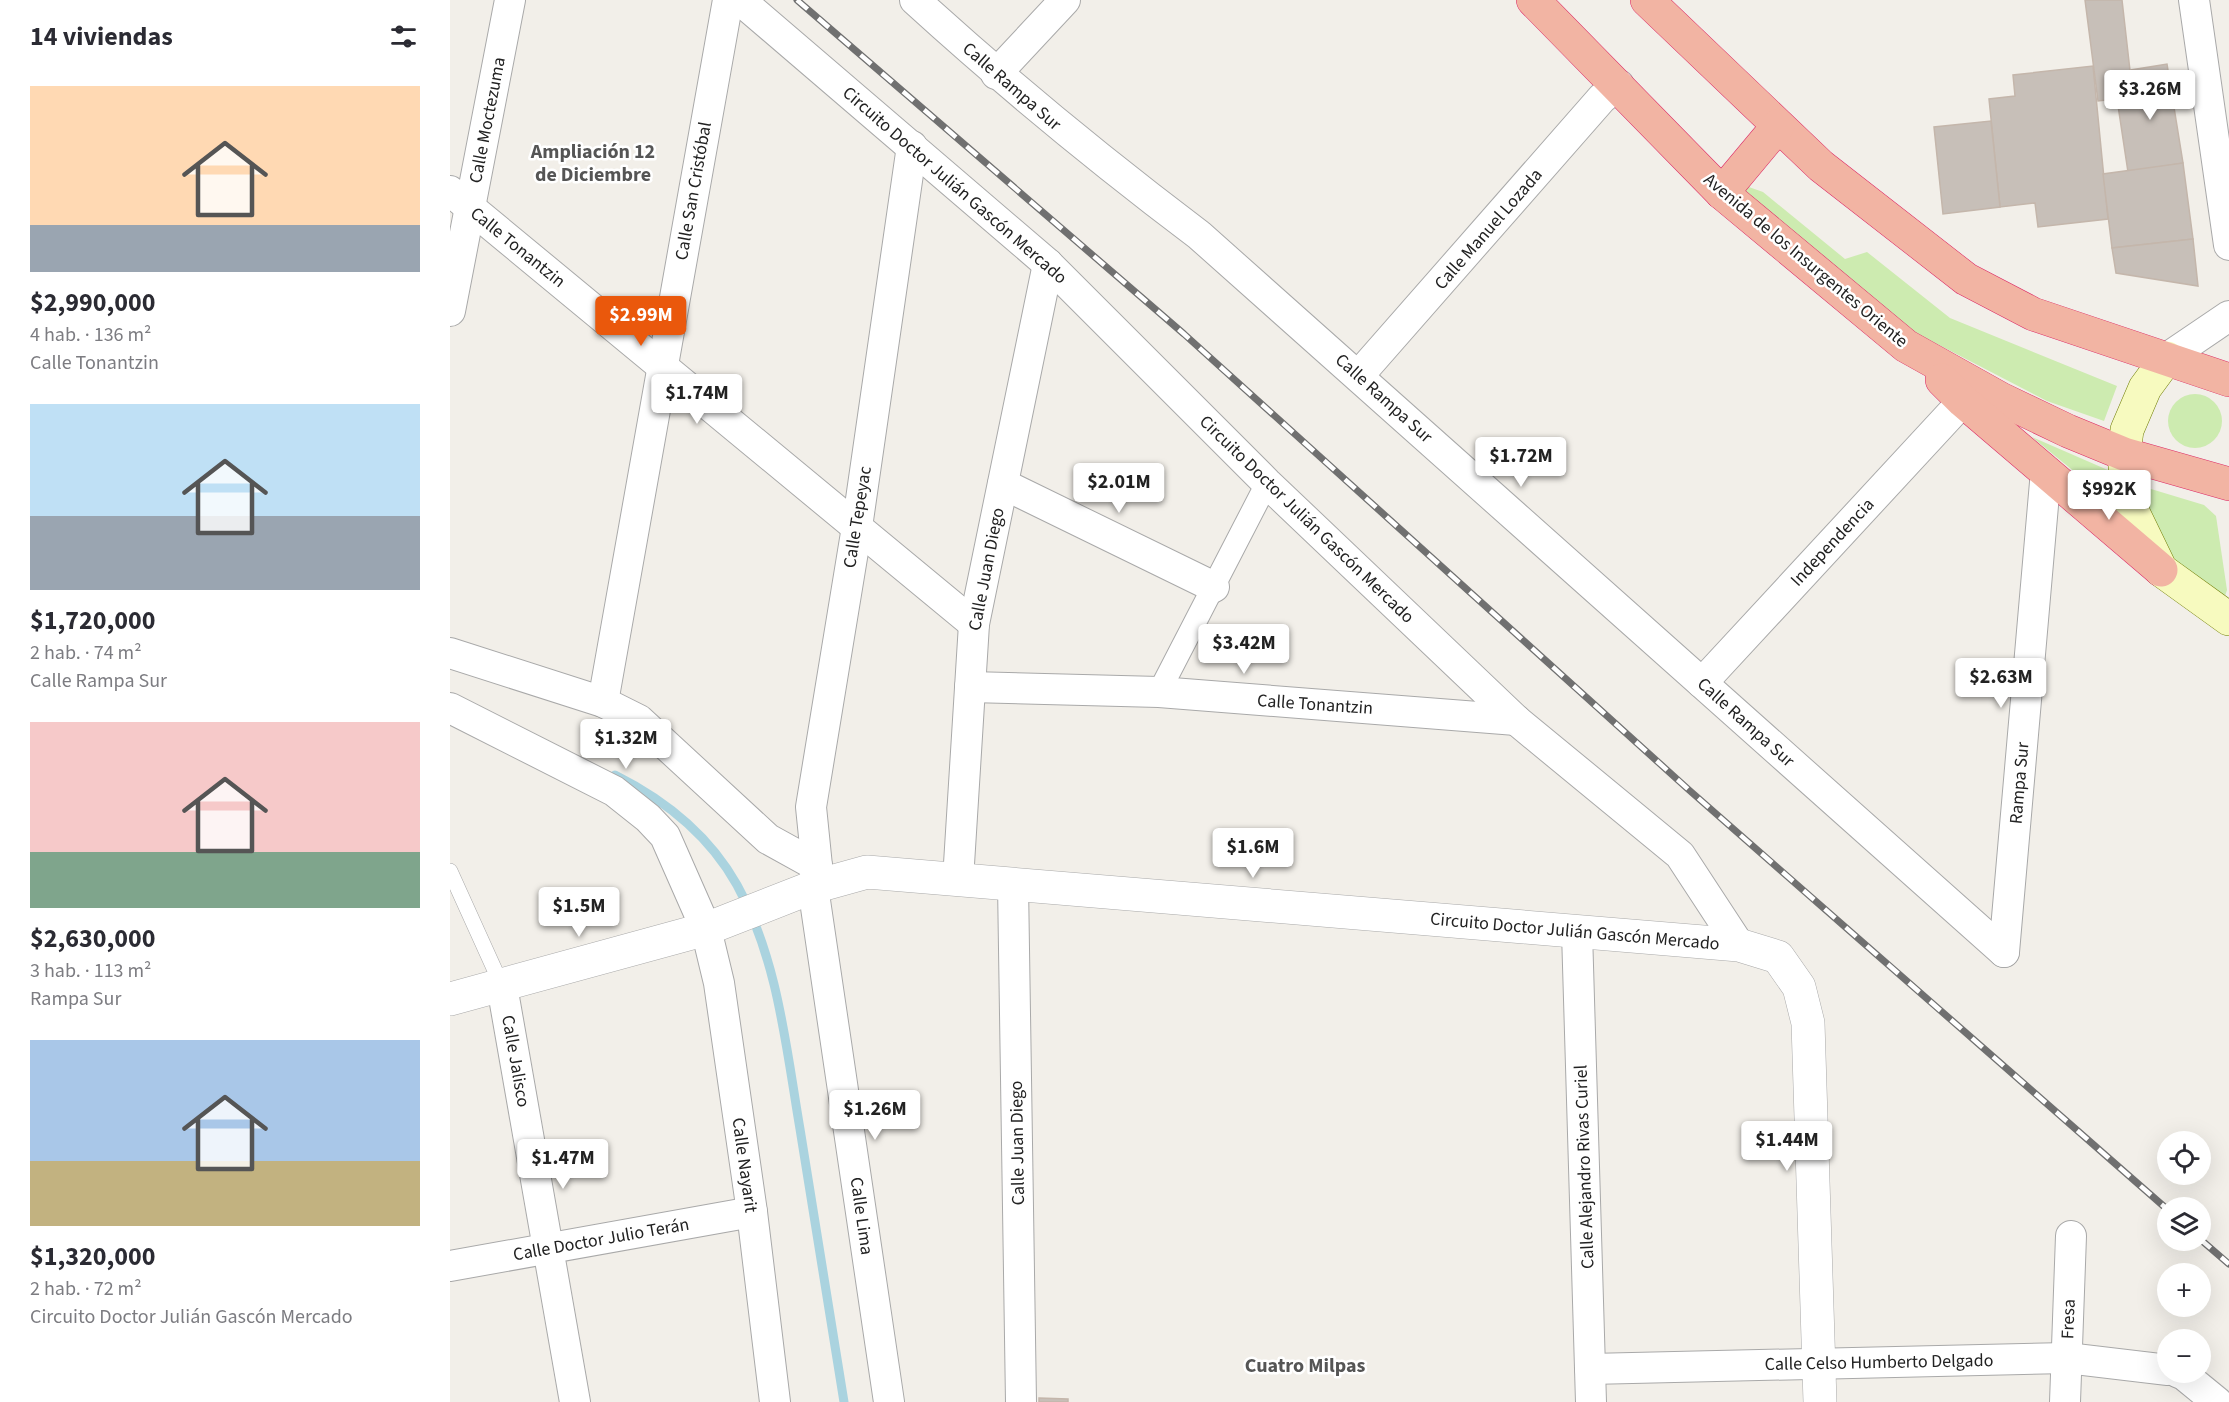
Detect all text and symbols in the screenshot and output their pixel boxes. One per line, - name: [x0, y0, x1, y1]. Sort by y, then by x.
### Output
- text: 14 viviendas: [30, 18, 173, 55]
- icon: filters: [387, 20, 420, 53]
- street label: Calle Rampa Sur: [957, 36, 1067, 137]
- street label: Calle Moctezuma: [463, 55, 512, 185]
- pin: $3.26M: [2101, 70, 2199, 121]
- text: $3.26M: [2118, 75, 2182, 103]
- street label: Circuito Doctor Julián Gascón Mercado: [837, 81, 1072, 290]
- street label: Calle San Cristóbal: [669, 120, 718, 262]
- icon: home: [171, 125, 279, 233]
- district label: Ampliación 12 de Diciembre: [530, 138, 655, 189]
- street label: Calle Manuel Lozada: [1429, 163, 1548, 295]
- street label: Avenida de los Insurgentes Oriente: [1698, 167, 1913, 353]
- street label: Calle Tonantzin: [465, 201, 571, 294]
- text: $2,990,000: [30, 284, 155, 321]
- pin: $2.99M: [592, 296, 690, 347]
- text: $2.99M: [609, 301, 673, 329]
- text: 4 hab. · 136 m²: [30, 321, 151, 349]
- street label: Calle Rampa Sur: [1329, 348, 1438, 449]
- text: Calle Tonantzin: [30, 349, 159, 377]
- pin: $1.74M: [648, 374, 746, 425]
- text: $1.74M: [665, 379, 729, 407]
- street label: Circuito Doctor Julián Gascón Mercado: [1194, 410, 1420, 629]
- pin: $1.72M: [1472, 437, 1570, 488]
- text: $1.72M: [1489, 442, 1553, 470]
- icon: home: [171, 443, 279, 551]
- pin: $2.01M: [1070, 463, 1168, 514]
- street label: Calle Tepeyac: [837, 464, 878, 570]
- text: $2.01M: [1087, 468, 1151, 496]
- pin: $992K: [2067, 470, 2151, 521]
- text: $992K: [2082, 475, 2136, 503]
- street label: Independencia: [1785, 493, 1880, 592]
- street label: Calle Juan Diego: [962, 505, 1011, 633]
- text: $1,720,000: [30, 602, 155, 639]
- pin: $3.42M: [1195, 624, 1293, 675]
- text: $3.42M: [1212, 629, 1276, 657]
- text: 2 hab. · 74 m²: [30, 639, 142, 667]
- pin: $2.63M: [1952, 658, 2050, 709]
- text: $2.63M: [1969, 663, 2033, 691]
- text: Calle Rampa Sur: [30, 667, 167, 695]
- street label: Calle Rampa Sur: [1691, 672, 1800, 773]
- street label: Calle Tonantzin: [1256, 688, 1374, 721]
- pin: $1.32M: [577, 719, 675, 770]
- text: $1.32M: [594, 724, 658, 752]
- street label: Rampa Sur: [2003, 740, 2036, 825]
- icon: home: [171, 761, 279, 869]
- pin: $1.6M: [1211, 828, 1295, 879]
- text: $1.6M: [1227, 833, 1279, 861]
- pin: $1.5M: [537, 887, 621, 938]
- text: $1.5M: [553, 892, 605, 920]
- street label: Circuito Doctor Julián Gascón Mercado: [1429, 906, 1721, 957]
- text: $2,630,000: [30, 920, 155, 957]
- text: 3 hab. · 113 m²: [30, 957, 151, 985]
- text: Rampa Sur: [30, 985, 121, 1013]
- street label: Calle Jalisco: [495, 1013, 536, 1109]
- street label: Calle Alejandro Rivas Curiel: [1568, 1065, 1601, 1269]
- icon: home: [171, 1079, 279, 1187]
- street label: Calle Juan Diego: [1004, 1080, 1031, 1206]
- pin: $1.26M: [826, 1090, 924, 1141]
- text: $1.26M: [843, 1095, 907, 1123]
- street label: Calle Nayarit: [725, 1116, 764, 1214]
- pin: $1.44M: [1738, 1121, 1836, 1172]
- text: $1.44M: [1755, 1126, 1819, 1154]
- map controls: [2157, 1131, 2211, 1383]
- button: locate: [2157, 1131, 2211, 1185]
- pin: $1.47M: [514, 1139, 612, 1190]
- text: $1.47M: [531, 1144, 595, 1172]
- street label: Calle Lima: [844, 1176, 879, 1257]
- button: layers: [2157, 1197, 2211, 1251]
- street label: Calle Doctor Julio Terán: [511, 1212, 691, 1267]
- text: $1,320,000: [30, 1238, 155, 1275]
- button: +: [2157, 1263, 2211, 1317]
- text: 2 hab. · 72 m²: [30, 1275, 142, 1303]
- street label: Fresa: [2055, 1299, 2082, 1340]
- text: Circuito Doctor Julián Gascón Mercado: [30, 1303, 353, 1331]
- button: −: [2157, 1329, 2211, 1383]
- street label: Calle Celso Humberto Delgado: [1764, 1348, 1994, 1377]
- district label: Cuatro Milpas: [1245, 1352, 1365, 1380]

